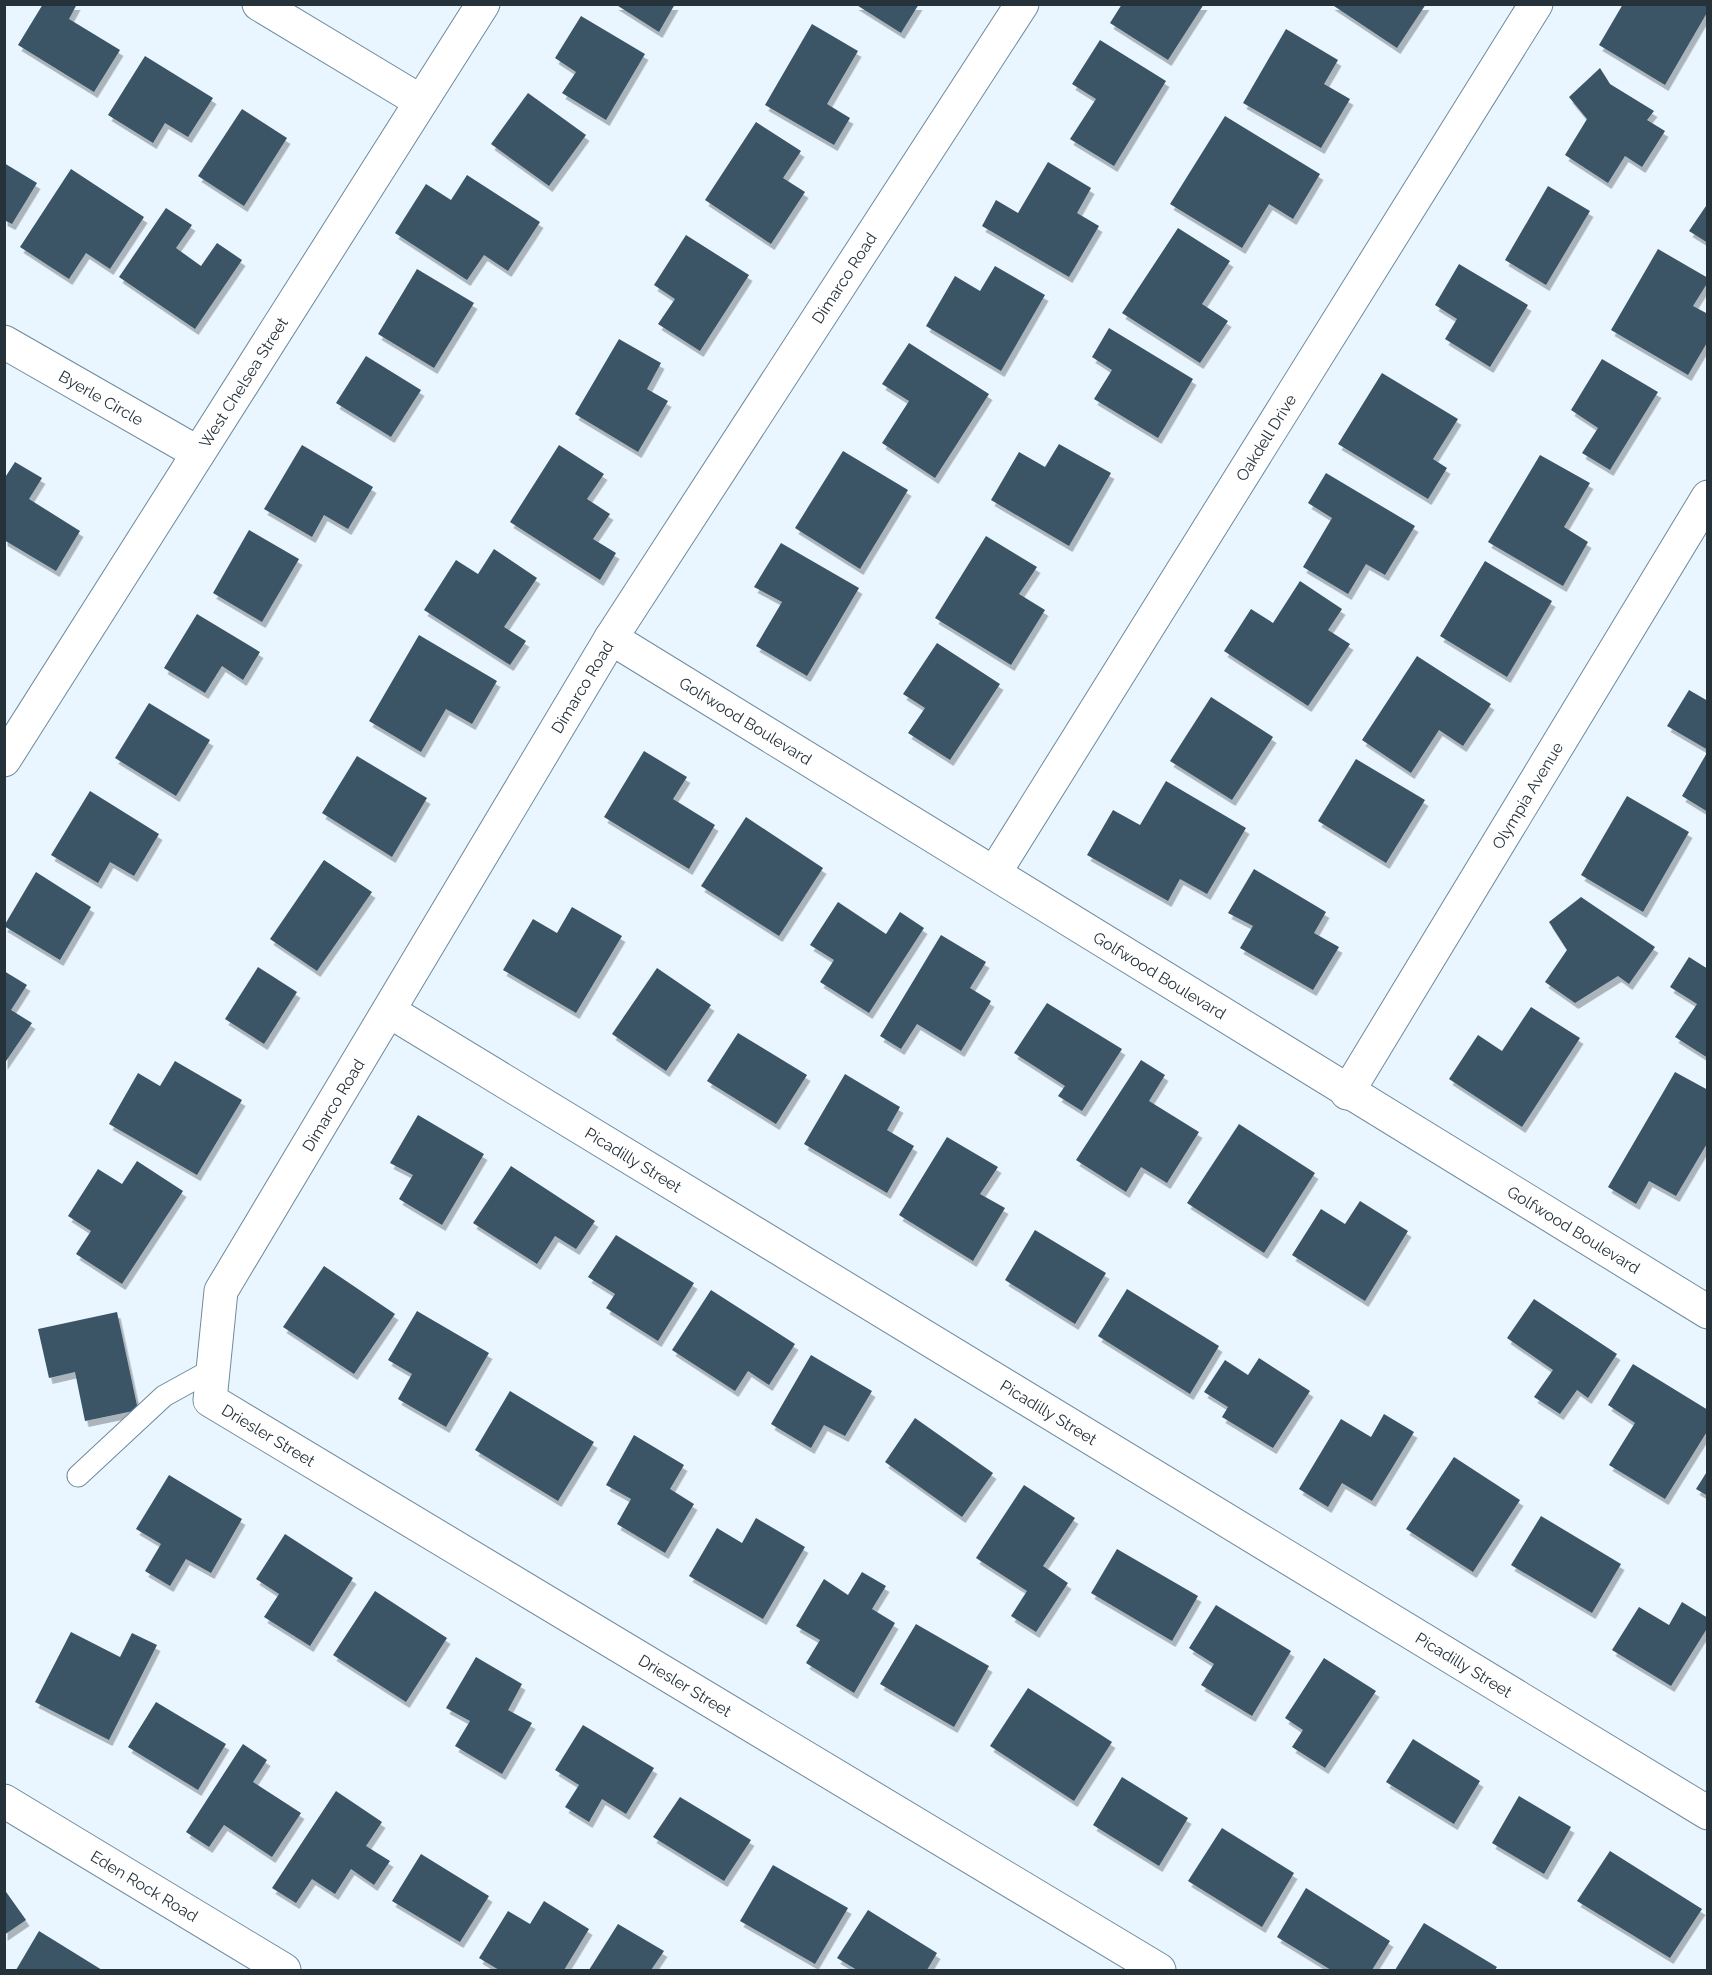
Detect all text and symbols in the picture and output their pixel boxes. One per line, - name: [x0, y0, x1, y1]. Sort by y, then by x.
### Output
- street label: Dimarco Road: [808, 229, 881, 327]
- street label: West Chelsea Street: [195, 313, 292, 451]
- street label: Byerle Circle: [55, 366, 147, 430]
- street label: Oakdell Drive: [1232, 391, 1300, 485]
- street label: Dimarco Road: [547, 638, 617, 737]
- street label: Golfwood Boulevard: [676, 673, 815, 769]
- street label: Olympia Avenue: [1488, 739, 1567, 852]
- street label: Golfwood Boulevard: [1090, 928, 1229, 1023]
- street label: Dimarco Road: [298, 1056, 368, 1155]
- street label: Picadilly Street: [581, 1123, 685, 1197]
- street label: Golfwood Boulevard: [1504, 1182, 1643, 1278]
- street label: Picadilly Street: [997, 1376, 1101, 1449]
- street label: Driesler Street: [218, 1400, 319, 1471]
- street label: Picadilly Street: [1412, 1628, 1516, 1702]
- street label: Driesler Street: [635, 1651, 735, 1721]
- street label: Eden Rock Road: [87, 1847, 201, 1926]

